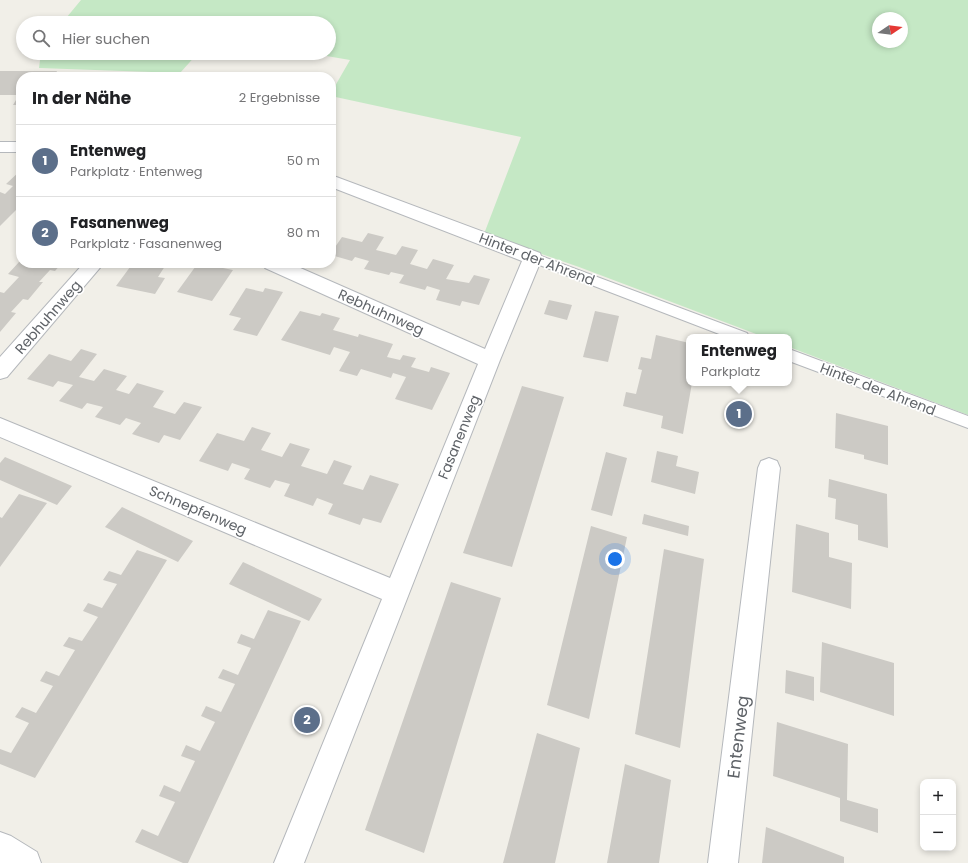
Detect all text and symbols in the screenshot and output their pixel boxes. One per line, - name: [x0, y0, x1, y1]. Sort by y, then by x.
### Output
- north arrow: [872, 12, 908, 48]
- search box: [16, 16, 336, 60]
- icon: search: [30, 27, 52, 49]
- text: Hier suchen: [62, 28, 150, 49]
- text: In der Nähe: [32, 86, 131, 110]
- text: 2 Ergebnisse: [239, 88, 320, 107]
- text: Entenweg: [70, 140, 146, 161]
- text: 1: [43, 151, 47, 170]
- text: 50 m: [287, 151, 320, 170]
- text: Parkplatz · Entenweg: [70, 162, 203, 181]
- text: Fasanenweg: [70, 212, 169, 233]
- text: 2: [41, 223, 49, 242]
- text: 80 m: [287, 223, 320, 242]
- street label: Hinter der Ahrend: [476, 228, 598, 290]
- text: Parkplatz · Fasanenweg: [70, 234, 222, 253]
- street label: Rebhuhnweg: [10, 276, 86, 358]
- street label: Rebhuhnweg: [335, 284, 427, 340]
- popup: [686, 334, 792, 386]
- text: Entenweg: [701, 340, 777, 361]
- street label: Hinter der Ahrend: [817, 358, 939, 420]
- text: Parkplatz: [701, 362, 760, 381]
- street label: Fasanenweg: [433, 392, 485, 482]
- pin: 1: [726, 399, 752, 429]
- street label: Schnepfenweg: [146, 480, 250, 540]
- your location: [605, 549, 625, 569]
- street label: Entenweg: [721, 694, 755, 780]
- pin: 2: [294, 705, 320, 735]
- map controls: [920, 779, 956, 851]
- button: +: [920, 779, 956, 815]
- button: −: [920, 815, 956, 851]

